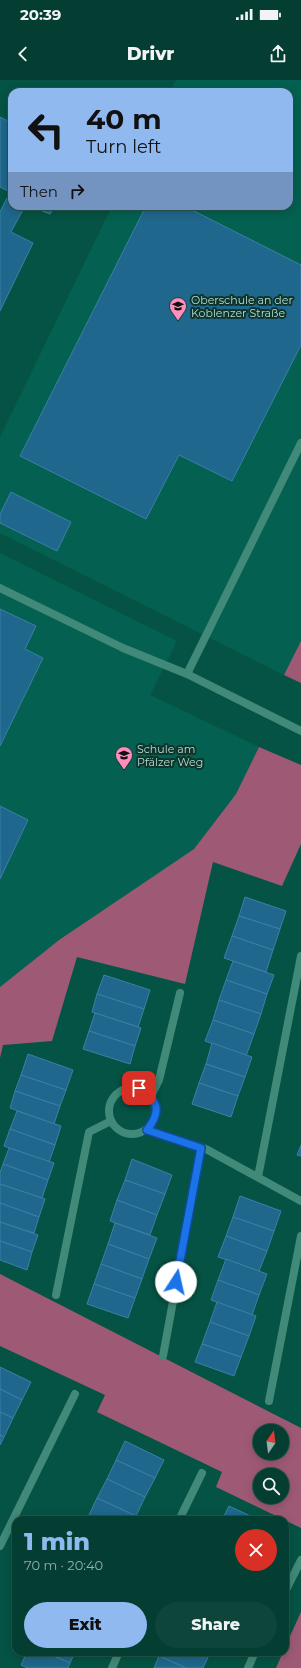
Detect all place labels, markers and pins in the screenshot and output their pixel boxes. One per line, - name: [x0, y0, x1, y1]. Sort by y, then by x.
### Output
- place label: Oberschule an der Koblenzer Straße: [191, 293, 293, 320]
- school or university icon: Oberschule an der Koblenzer Straße: [168, 296, 188, 321]
- place label: Schule am Pfälzer Weg: [137, 742, 203, 769]
- school or university icon: Schule am Pfälzer Weg: [114, 745, 134, 770]
- pin: [122, 1071, 156, 1105]

